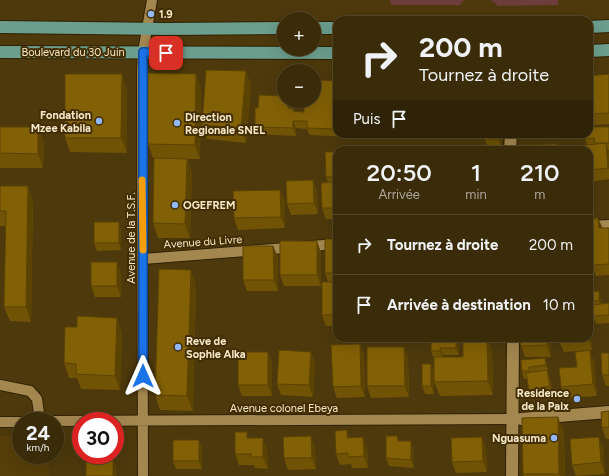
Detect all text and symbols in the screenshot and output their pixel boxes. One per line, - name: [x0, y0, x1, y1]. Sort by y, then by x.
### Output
- place label: 1.9: [159, 8, 173, 21]
- marker: 1.9: [146, 9, 156, 19]
- map controls: [277, 12, 321, 108]
- button: +: [277, 12, 321, 56]
- text: 200 m: [419, 30, 503, 64]
- icon: right: [353, 32, 405, 84]
- pin: [149, 36, 183, 70]
- icon: arrive: [155, 42, 177, 64]
- street label: Boulevard du 30 Juin: [21, 46, 125, 59]
- button: −: [277, 64, 321, 108]
- text: Tournez à droite: [419, 64, 549, 86]
- icon: arrive: [388, 108, 410, 130]
- place label: Fondation Mzee Kabila: [31, 109, 91, 135]
- text: Puis: [353, 110, 380, 128]
- place label: Direction Regionale SNEL: [185, 111, 265, 137]
- marker: Fondation Mzee Kabila: [94, 116, 104, 126]
- marker: Direction Regionale SNEL: [172, 118, 182, 128]
- text: 20:50: [367, 158, 432, 187]
- text: 1: [471, 158, 481, 187]
- text: 210: [520, 158, 559, 187]
- text: Arrivée: [378, 187, 420, 202]
- text: min: [465, 187, 487, 202]
- text: m: [534, 187, 545, 202]
- street label: Avenue de la T.S.F.: [125, 192, 138, 284]
- place label: OGEFREM: [183, 199, 235, 212]
- marker: OGEFREM: [170, 200, 180, 210]
- street label: Avenue du Livre: [163, 233, 243, 251]
- icon: right: [353, 234, 375, 256]
- text: Tournez à droite: [387, 236, 498, 254]
- text: 200 m: [529, 236, 573, 254]
- icon: arrive: [353, 294, 375, 316]
- text: Arrivée à destination: [387, 296, 531, 314]
- text: 10 m: [543, 296, 575, 314]
- place label: Reve de Sophie Alka: [186, 335, 246, 361]
- marker: Reve de Sophie Alka: [173, 342, 183, 352]
- position arrow: [122, 355, 164, 397]
- place label: Residence de la Paix: [517, 387, 569, 413]
- marker: Residence de la Paix: [572, 394, 582, 404]
- street label: Avenue colonel Ebeya: [230, 402, 338, 415]
- speed limit sign: 30: [72, 412, 124, 464]
- text: 24: [26, 421, 50, 445]
- place label: Nguasuma: [492, 432, 546, 445]
- marker: Nguasuma: [549, 433, 559, 443]
- text: km/h: [27, 441, 49, 454]

